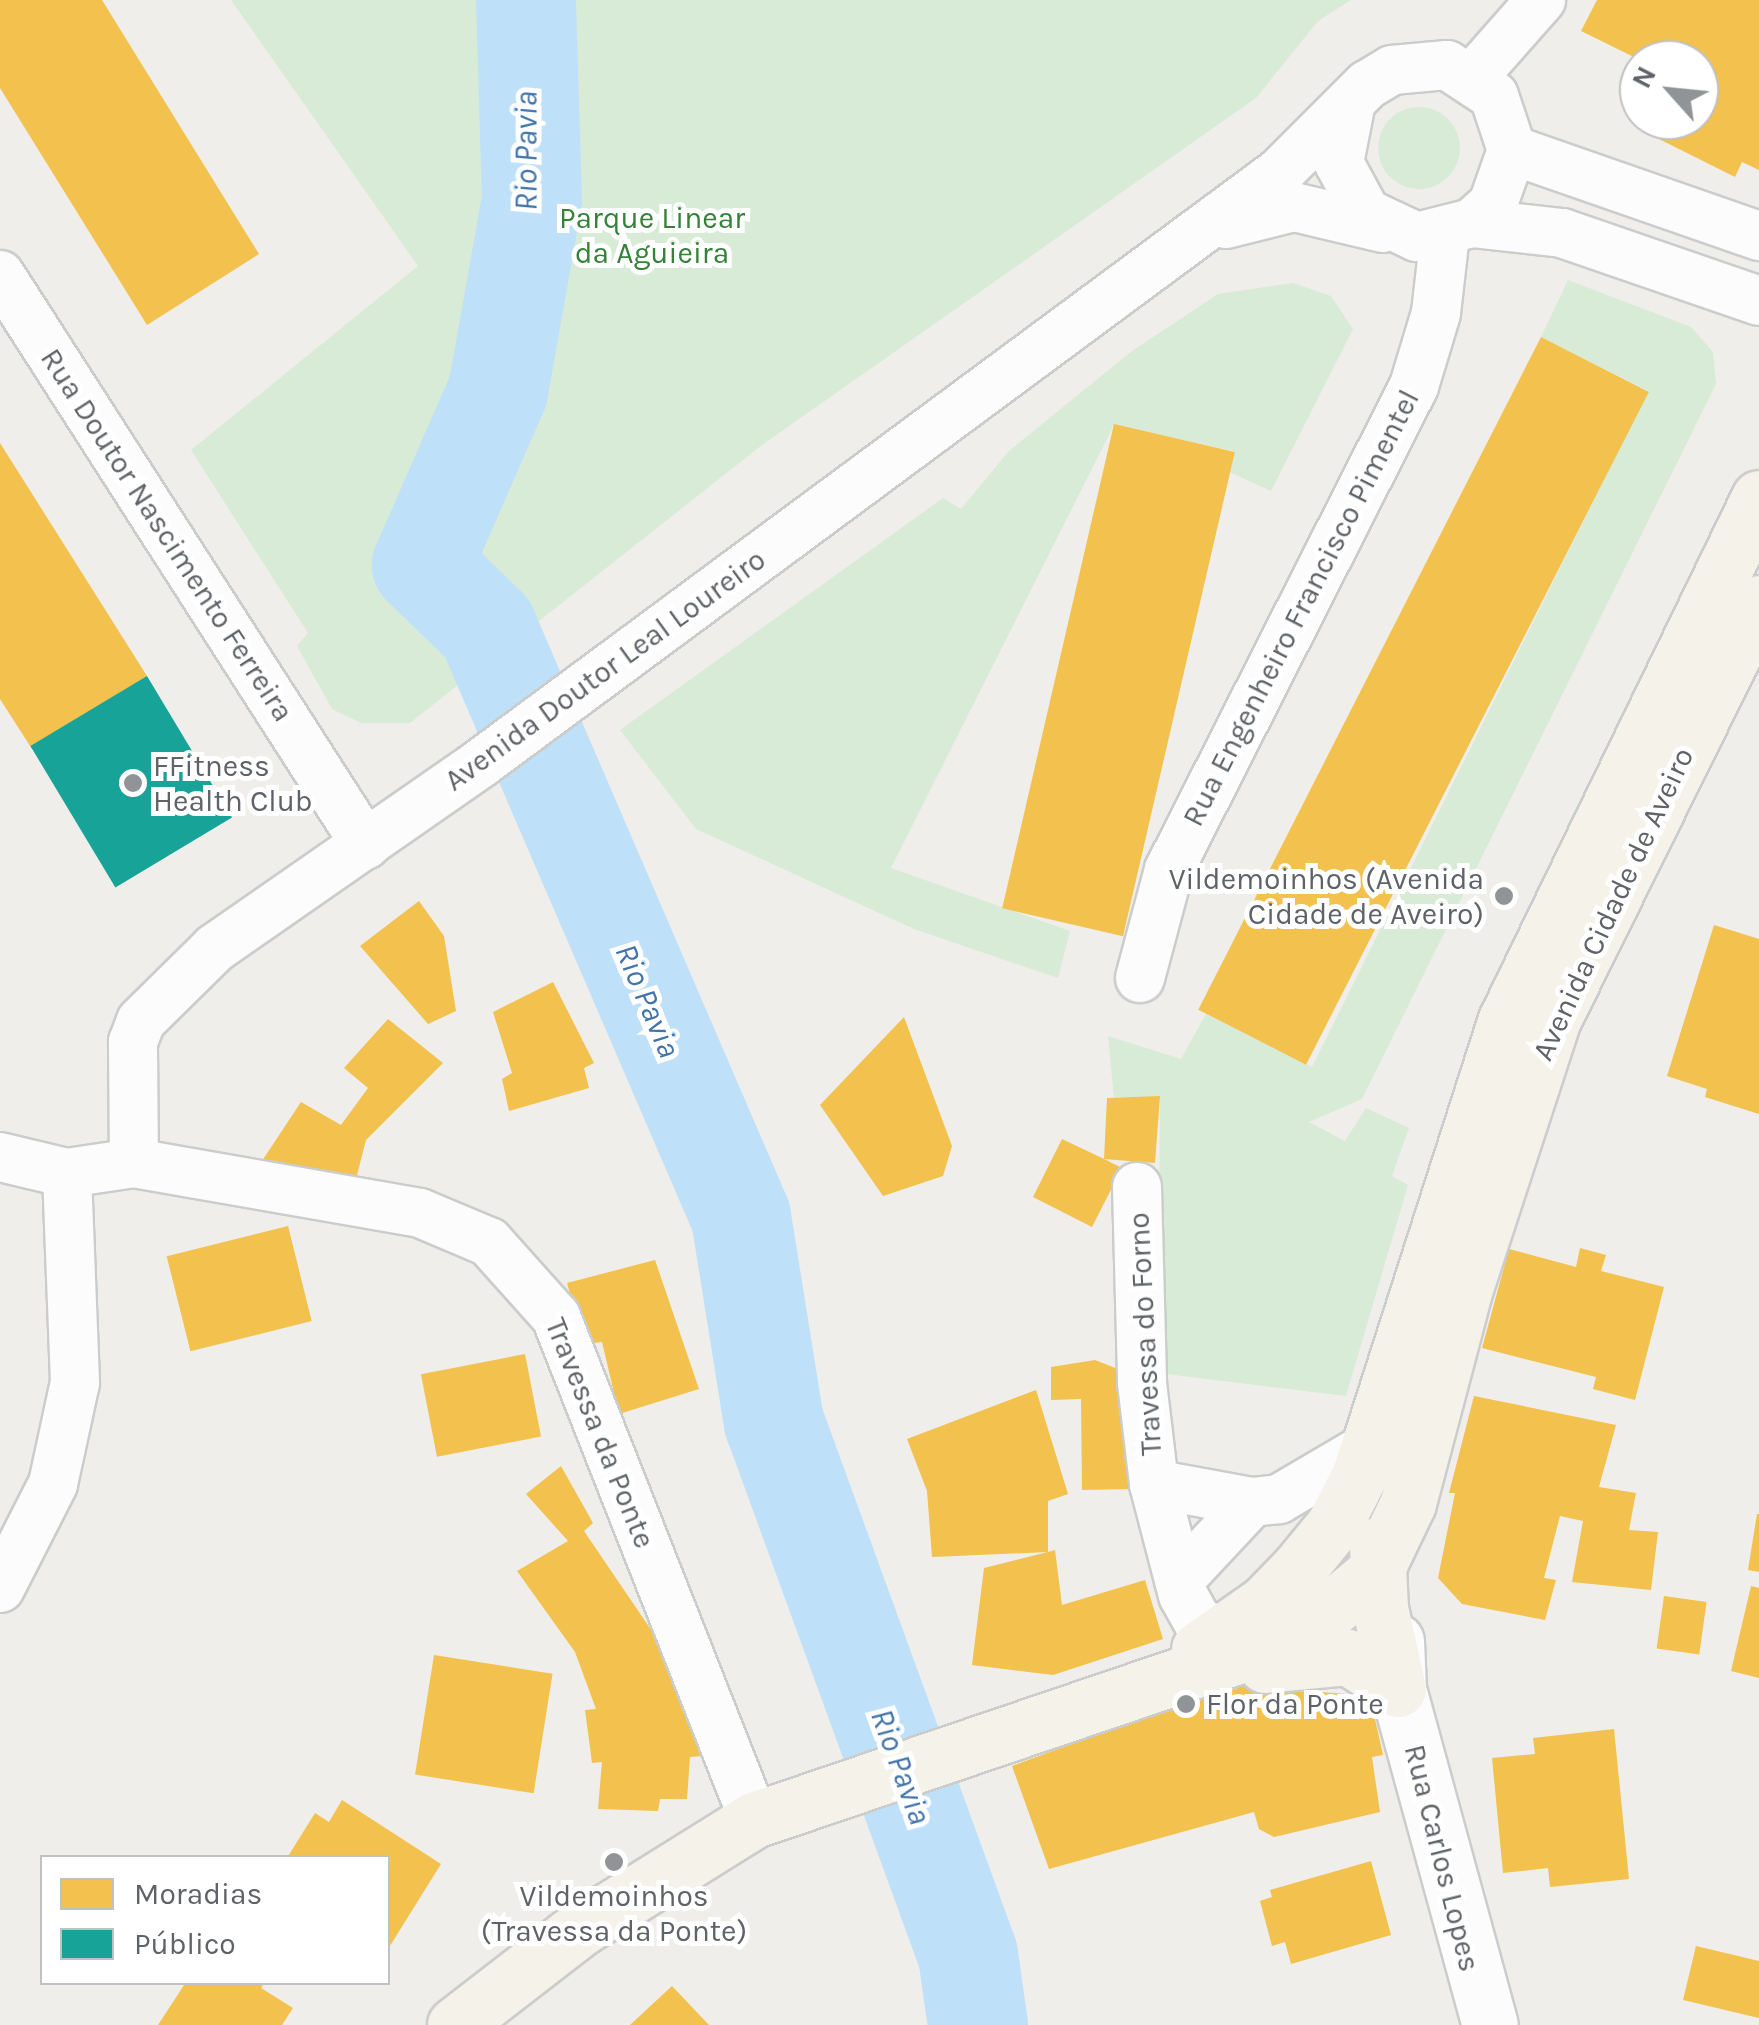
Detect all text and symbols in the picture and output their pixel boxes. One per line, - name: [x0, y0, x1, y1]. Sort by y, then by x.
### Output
- north arrow: [1619, 40, 1719, 140]
- text: N: [1624, 61, 1663, 94]
- water label: Rio Pavia: [508, 91, 546, 211]
- park label: Parque Linear da Aguieira: [559, 200, 745, 270]
- street label: Rua Doutor Nascimento Ferreira: [33, 342, 301, 728]
- street label: Rua Engenheiro Francisco Pimentel: [1175, 384, 1427, 832]
- street label: Avenida Doutor Leal Loureiro: [437, 541, 773, 799]
- street label: Avenida Cidade de Aveiro: [1525, 742, 1701, 1066]
- place label: FFitness Health Club: [153, 748, 313, 818]
- marker: FFitness Health Club: [122, 772, 144, 794]
- place label: Vildemoinhos (Avenida Cidade de Aveiro): [1169, 861, 1484, 932]
- marker: Vildemoinhos (Avenida Cidade de Aveiro): [1493, 885, 1515, 907]
- water label: Rio Pavia: [606, 938, 688, 1064]
- street label: Travessa do Forno: [1121, 1211, 1169, 1457]
- street label: Travessa da Ponte: [537, 1313, 663, 1553]
- place label: Flor da Ponte: [1206, 1686, 1384, 1722]
- marker: Flor da Ponte: [1175, 1693, 1197, 1715]
- water label: Rio Pavia: [861, 1704, 939, 1830]
- street label: Rua Carlos Lopes: [1396, 1741, 1488, 1975]
- marker: Vildemoinhos (Travessa da Ponte): [603, 1851, 625, 1873]
- legend: [40, 1855, 390, 1985]
- text: Moradias: [134, 1876, 262, 1912]
- place label: Vildemoinhos (Travessa da Ponte): [481, 1878, 747, 1948]
- text: Público: [134, 1926, 236, 1962]

